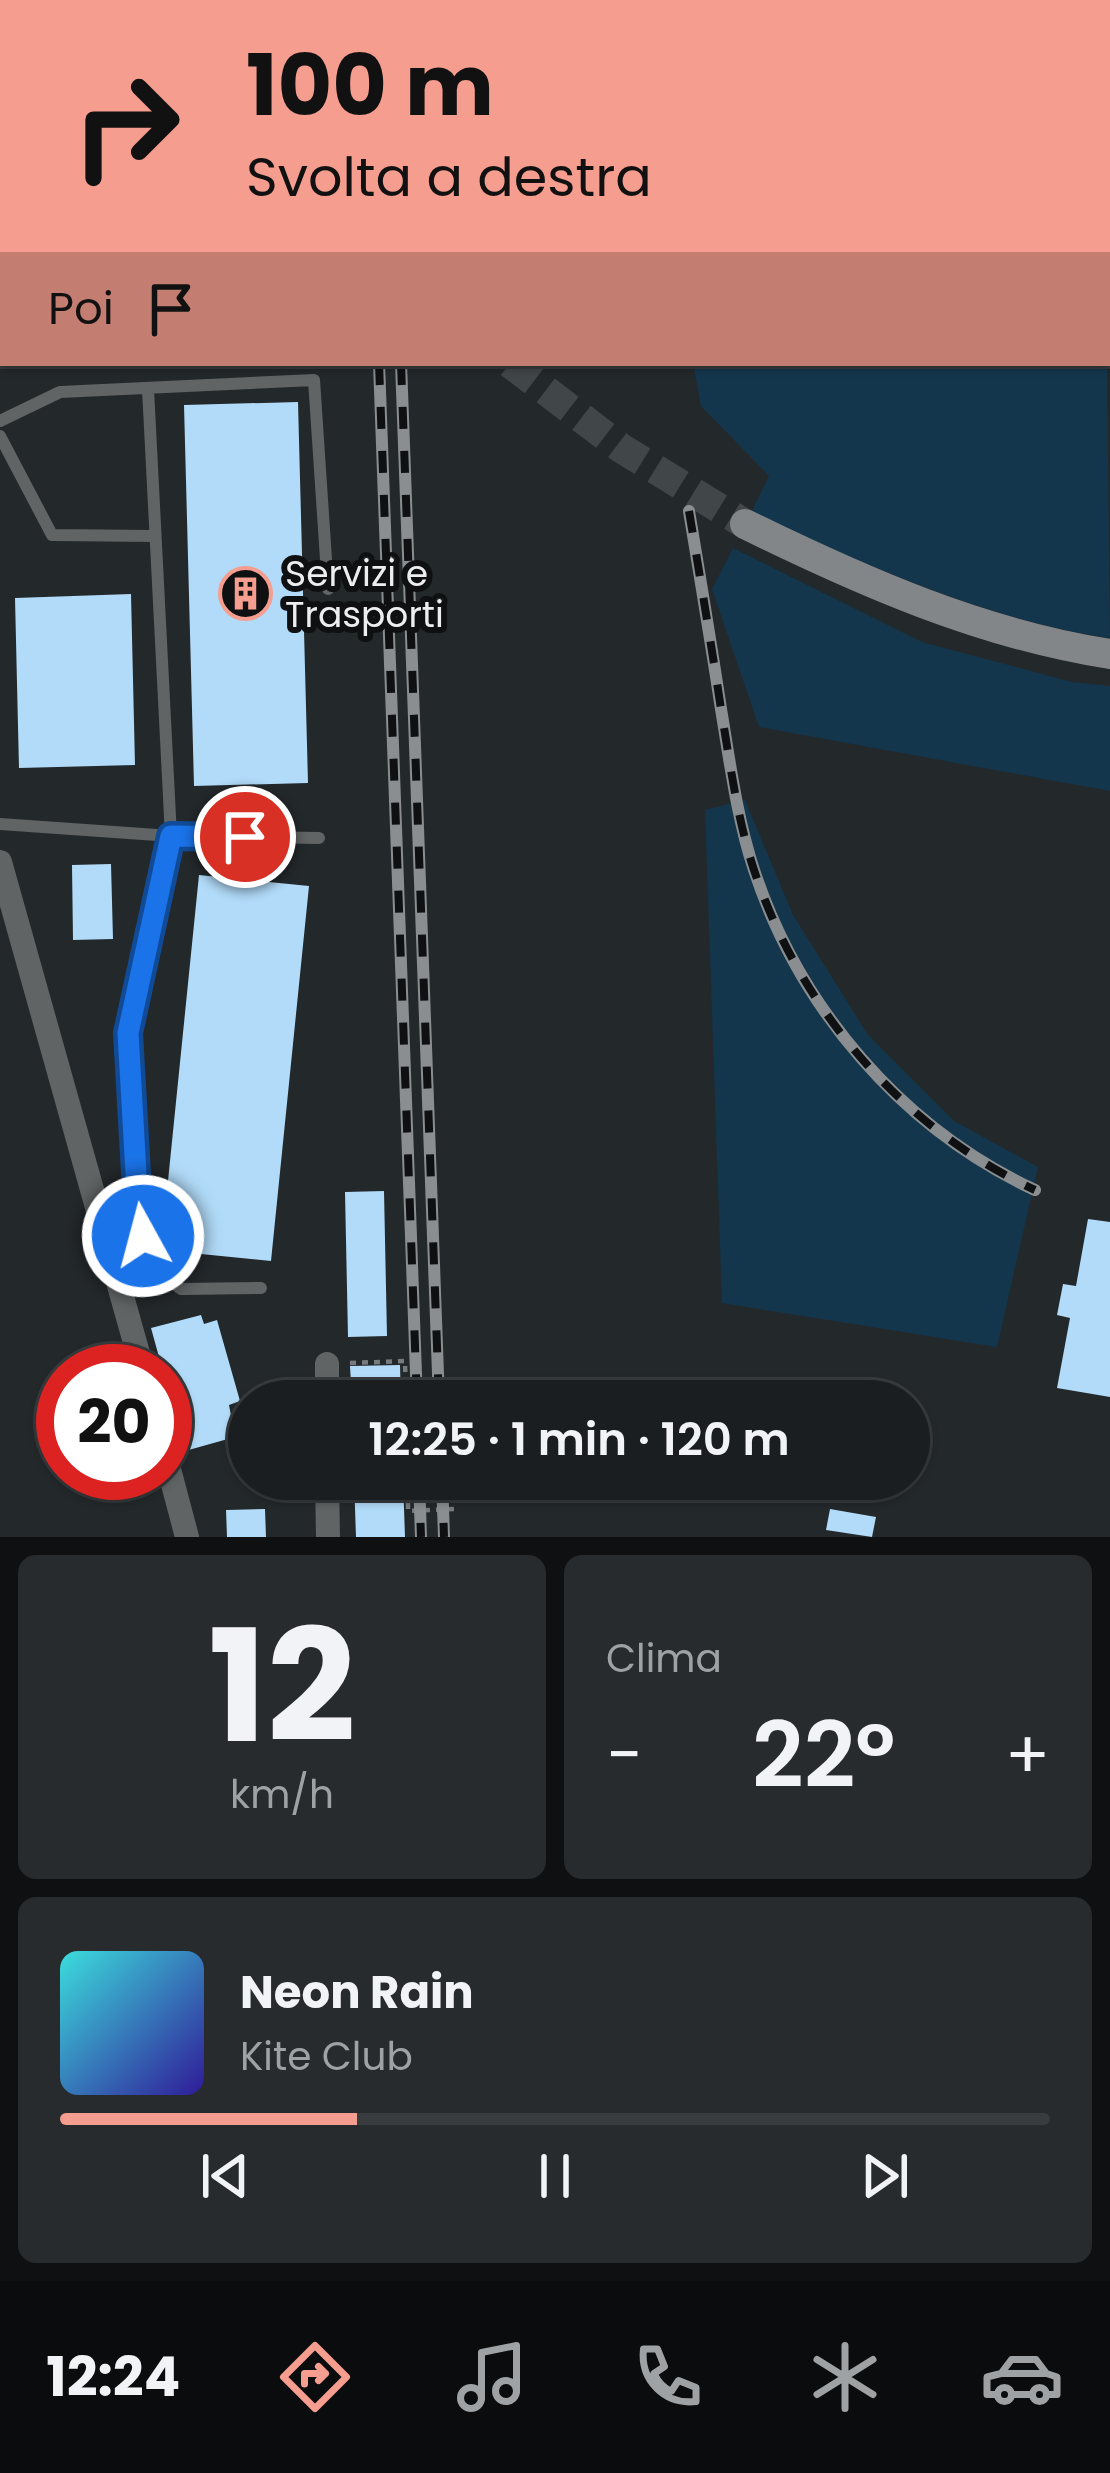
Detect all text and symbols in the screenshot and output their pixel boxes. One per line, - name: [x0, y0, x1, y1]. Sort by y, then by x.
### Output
- text: 100 m: [246, 27, 494, 144]
- icon: right: [48, 48, 204, 204]
- text: Svolta a destra: [246, 139, 652, 215]
- icon: arrive: [138, 276, 204, 342]
- text: Poi: [48, 277, 114, 340]
- place label: Servizi e Trasporti: [285, 548, 444, 640]
- building icon: Servizi e Trasporti: [218, 566, 274, 622]
- pin: [194, 786, 296, 888]
- icon: arrive: [212, 804, 278, 870]
- position arrow: [80, 1173, 206, 1299]
- speed limit sign: 20: [36, 1344, 192, 1500]
- text: 12:25 · 1 min · 120 m: [368, 1408, 790, 1471]
- text: 12: [208, 1577, 356, 1796]
- text: Clima: [606, 1631, 722, 1686]
- text: 22°: [752, 1692, 895, 1819]
- text: −: [606, 1709, 642, 1801]
- text: +: [1005, 1709, 1050, 1801]
- text: km/h: [230, 1767, 334, 1822]
- text: Neon Rain: [240, 1961, 474, 2024]
- text: Kite Club: [240, 2029, 413, 2084]
- icon: previous: [192, 2143, 258, 2209]
- icon: pause: [522, 2143, 588, 2209]
- icon: next: [852, 2143, 918, 2209]
- icon: directions: [273, 2335, 357, 2419]
- icon: music: [450, 2335, 534, 2419]
- icon: phone: [626, 2335, 710, 2419]
- icon: climate: [803, 2335, 887, 2419]
- icon: car: [980, 2335, 1064, 2419]
- text: 12:24: [46, 2339, 180, 2415]

